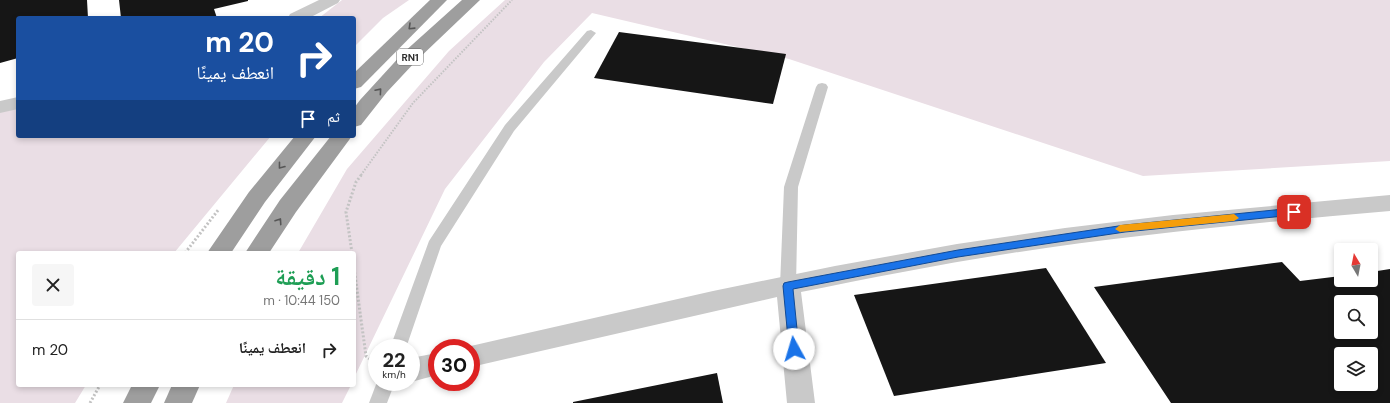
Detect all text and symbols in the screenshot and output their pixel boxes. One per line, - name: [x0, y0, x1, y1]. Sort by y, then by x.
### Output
- one-way arrow: [408, 22, 416, 30]
- text: 20 m: [205, 24, 274, 61]
- icon: right: [288, 32, 340, 84]
- road number: RN1: [397, 49, 423, 65]
- text: انعطف يمينًا: [197, 61, 274, 85]
- one-way arrow: [374, 88, 381, 95]
- text: ثم: [327, 107, 340, 127]
- icon: arrive: [297, 108, 319, 130]
- one-way arrow: [279, 162, 286, 169]
- pin: [1277, 195, 1311, 229]
- icon: arrive: [1283, 201, 1305, 223]
- one-way arrow: [274, 218, 281, 225]
- north arrow: [1334, 243, 1378, 287]
- map controls: [1334, 243, 1378, 391]
- text: 1 دقيقة: [275, 261, 340, 292]
- button: close: [32, 264, 74, 306]
- text: 150 m · 10:44: [263, 292, 340, 309]
- button: search: [1334, 295, 1378, 339]
- position arrow: [773, 328, 815, 370]
- text: انعطف يمينًا: [239, 338, 306, 358]
- icon: right: [318, 339, 340, 361]
- speed limit sign: 30: [428, 339, 480, 391]
- text: 20 m: [32, 340, 68, 360]
- text: 22: [382, 347, 406, 373]
- button: layers: [1334, 347, 1378, 391]
- text: km/h: [382, 368, 406, 381]

